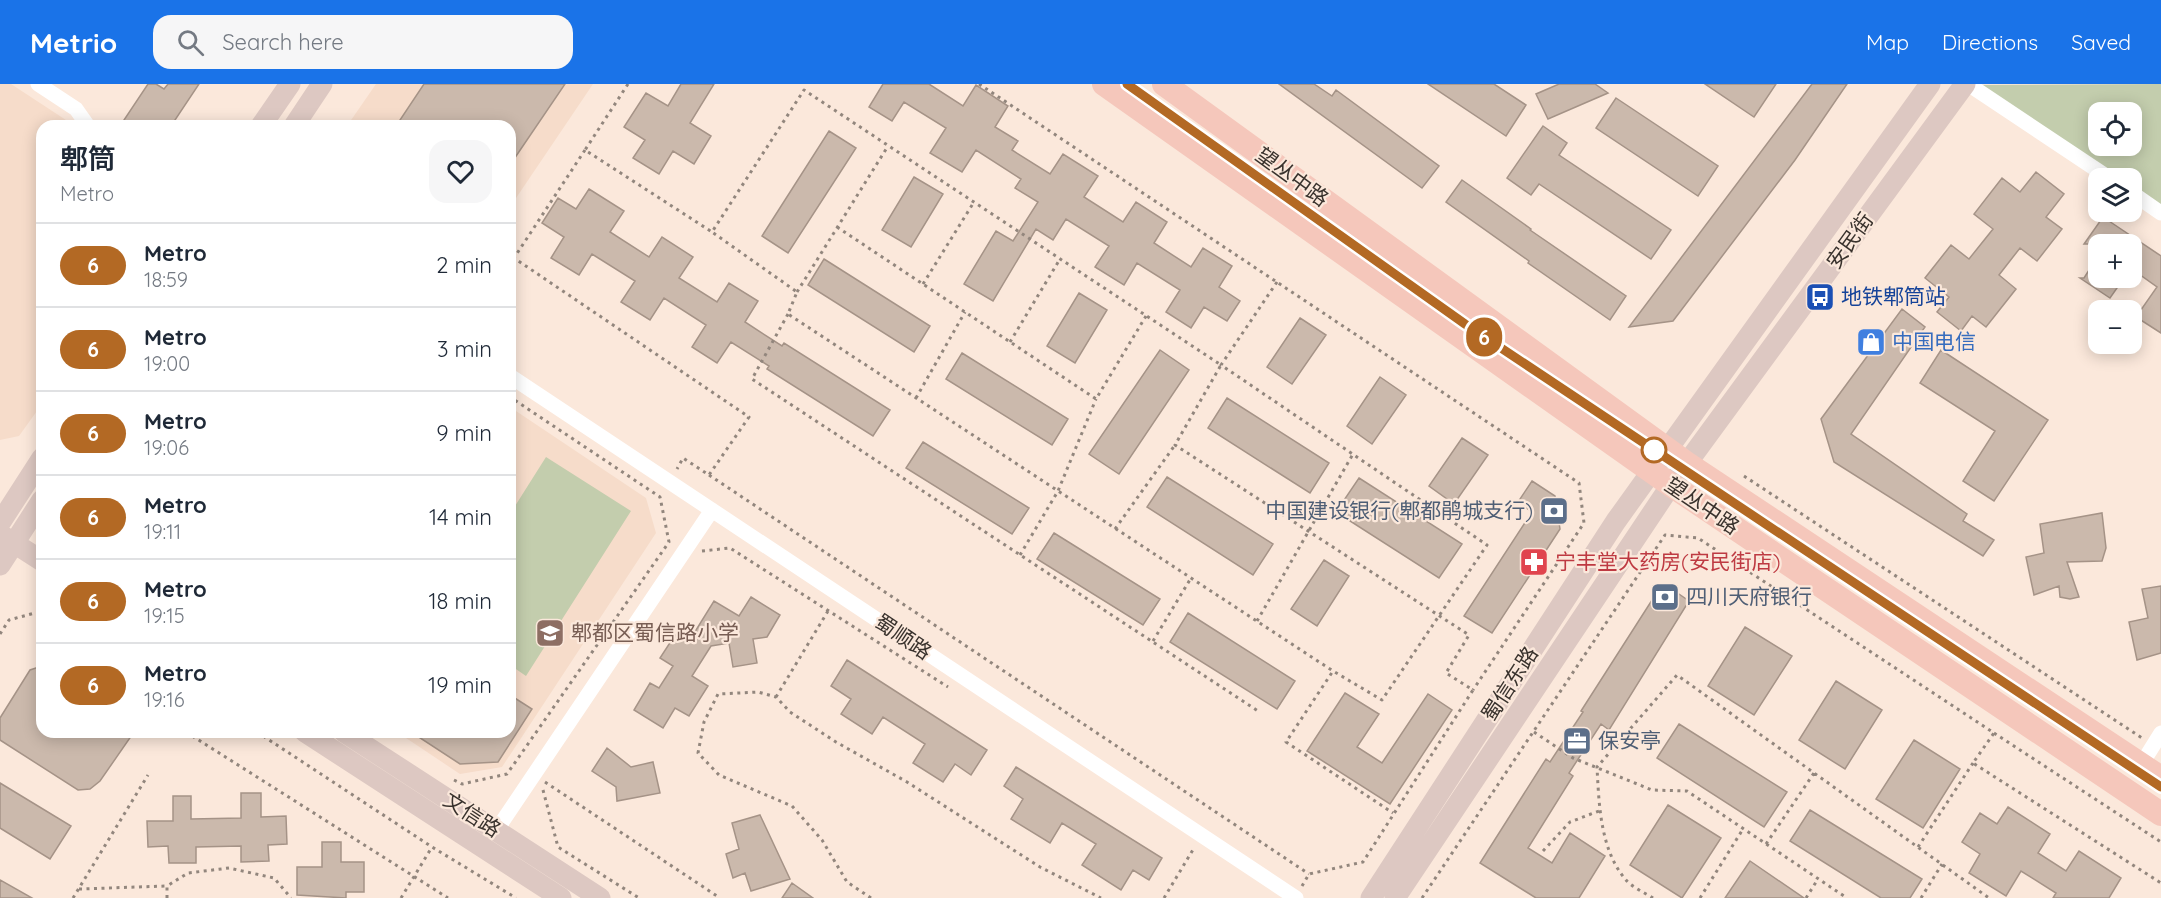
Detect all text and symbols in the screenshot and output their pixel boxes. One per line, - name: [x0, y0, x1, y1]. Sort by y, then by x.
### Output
- search box: [153, 15, 573, 69]
- text: Metrio: [30, 25, 117, 60]
- icon: search: [174, 26, 207, 59]
- text: Search here: [222, 28, 344, 56]
- text: Map: [1866, 29, 1909, 55]
- text: Directions: [1942, 29, 2038, 55]
- text: Saved: [2071, 29, 2131, 55]
- map controls: [2088, 102, 2142, 354]
- button: locate: [2088, 102, 2142, 156]
- button: heart: [429, 140, 492, 203]
- text: 郫筒: [60, 141, 116, 176]
- street label: 望丛中路: [1251, 141, 1334, 211]
- button: layers: [2088, 168, 2142, 222]
- text: Metro: [60, 181, 114, 206]
- street label: 安民街: [1820, 207, 1878, 274]
- button: +: [2088, 234, 2142, 288]
- text: Metro: [144, 239, 207, 267]
- text: 2 min: [436, 251, 492, 279]
- text: 6: [87, 252, 99, 278]
- text: 18:59: [144, 267, 188, 292]
- bus stop icon: 地铁郫筒站: [1804, 281, 1836, 313]
- place label: 地铁郫筒站: [1841, 283, 1946, 309]
- button: −: [2088, 300, 2142, 354]
- line badge: 6: [1464, 318, 1504, 356]
- text: Metro: [144, 323, 207, 351]
- text: 6: [1478, 324, 1490, 350]
- shop icon: 中国电信: [1855, 326, 1887, 358]
- place label: 中国电信: [1892, 328, 1976, 354]
- text: 3 min: [437, 335, 492, 363]
- text: 6: [87, 336, 99, 362]
- text: 19:00: [144, 351, 190, 376]
- text: Metro: [144, 407, 207, 435]
- text: 9 min: [436, 419, 492, 447]
- text: 6: [87, 420, 99, 446]
- text: 19:06: [144, 435, 189, 460]
- unlabelled marker: [1641, 437, 1667, 463]
- street label: 望丛中路: [1660, 471, 1745, 539]
- text: Metro: [144, 491, 207, 519]
- bank icon: 中国建设银行(郫都鹃城支行): [1538, 495, 1570, 527]
- place label: 中国建设银行(郫都鹃城支行): [1265, 497, 1533, 523]
- text: 14 min: [429, 503, 492, 531]
- text: 6: [87, 504, 99, 530]
- text: 19:11: [144, 519, 181, 544]
- pharmacy icon: 宁丰堂大药房(安民街店): [1518, 546, 1550, 578]
- place label: 宁丰堂大药房(安民街店): [1555, 548, 1781, 574]
- text: Metro: [144, 575, 207, 603]
- bank icon: 四川天府银行: [1649, 581, 1681, 613]
- place label: 四川天府银行: [1686, 583, 1812, 609]
- text: 18 min: [428, 587, 492, 615]
- text: 6: [87, 588, 99, 614]
- text: 19:15: [144, 603, 185, 628]
- street label: 蜀顺路: [870, 608, 937, 665]
- school or university icon: 郫都区蜀信路小学: [534, 617, 566, 649]
- place label: 郫都区蜀信路小学: [571, 619, 739, 645]
- street label: 蜀信东路: [1475, 641, 1543, 726]
- text: Metro: [144, 659, 207, 687]
- text: 19 min: [428, 671, 492, 699]
- text: 6: [87, 672, 99, 698]
- text: 19:16: [144, 687, 184, 712]
- office icon: 保安亭: [1561, 725, 1593, 757]
- place label: 保安亭: [1598, 727, 1661, 753]
- street label: 文信路: [439, 786, 506, 842]

